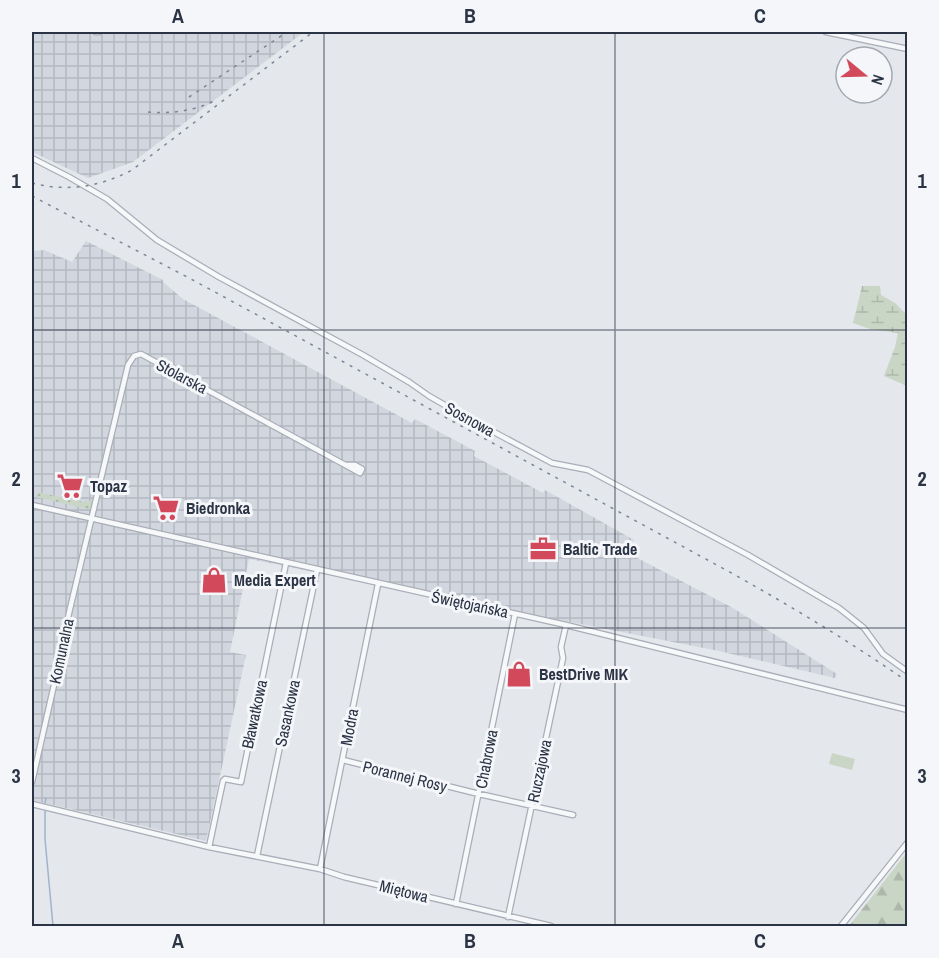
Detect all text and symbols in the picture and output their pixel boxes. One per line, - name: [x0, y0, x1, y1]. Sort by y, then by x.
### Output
- text: A: [172, 2, 184, 29]
- text: B: [464, 2, 476, 29]
- text: C: [754, 2, 766, 29]
- north arrow: [834, 45, 894, 105]
- text: N: [866, 72, 890, 88]
- text: 1: [11, 167, 21, 194]
- text: 1: [917, 167, 927, 194]
- street label: Stolarska: [153, 353, 212, 399]
- street label: Sosnowa: [441, 396, 500, 442]
- text: 2: [11, 465, 21, 492]
- text: 2: [917, 465, 927, 492]
- supermarket icon: Topaz: [55, 471, 85, 501]
- place label: Topaz: [90, 475, 127, 497]
- supermarket icon: Biedronka: [151, 493, 181, 523]
- place label: Biedronka: [186, 497, 251, 519]
- office icon: Baltic Trade: [528, 534, 558, 564]
- place label: Baltic Trade: [563, 538, 637, 560]
- shop icon: Media Expert: [199, 565, 229, 595]
- place label: Media Expert: [234, 569, 316, 591]
- street label: Świętojańska: [430, 585, 511, 623]
- street label: Komunalna: [43, 616, 79, 686]
- shop icon: BestDrive MIK: [504, 659, 534, 689]
- place label: BestDrive MIK: [539, 663, 628, 685]
- street label: Bławatkowa: [236, 677, 272, 751]
- street label: Sasankowa: [269, 677, 305, 748]
- street label: Modra: [335, 706, 363, 747]
- street label: Chabrowa: [469, 727, 503, 790]
- street label: Ruczajowa: [522, 737, 557, 805]
- street label: Porannej Rosy: [361, 755, 450, 797]
- text: 3: [11, 762, 21, 789]
- text: 3: [917, 762, 927, 789]
- street label: Miętowa: [377, 874, 431, 908]
- text: A: [172, 927, 184, 954]
- text: B: [464, 927, 476, 954]
- text: C: [754, 927, 766, 954]

